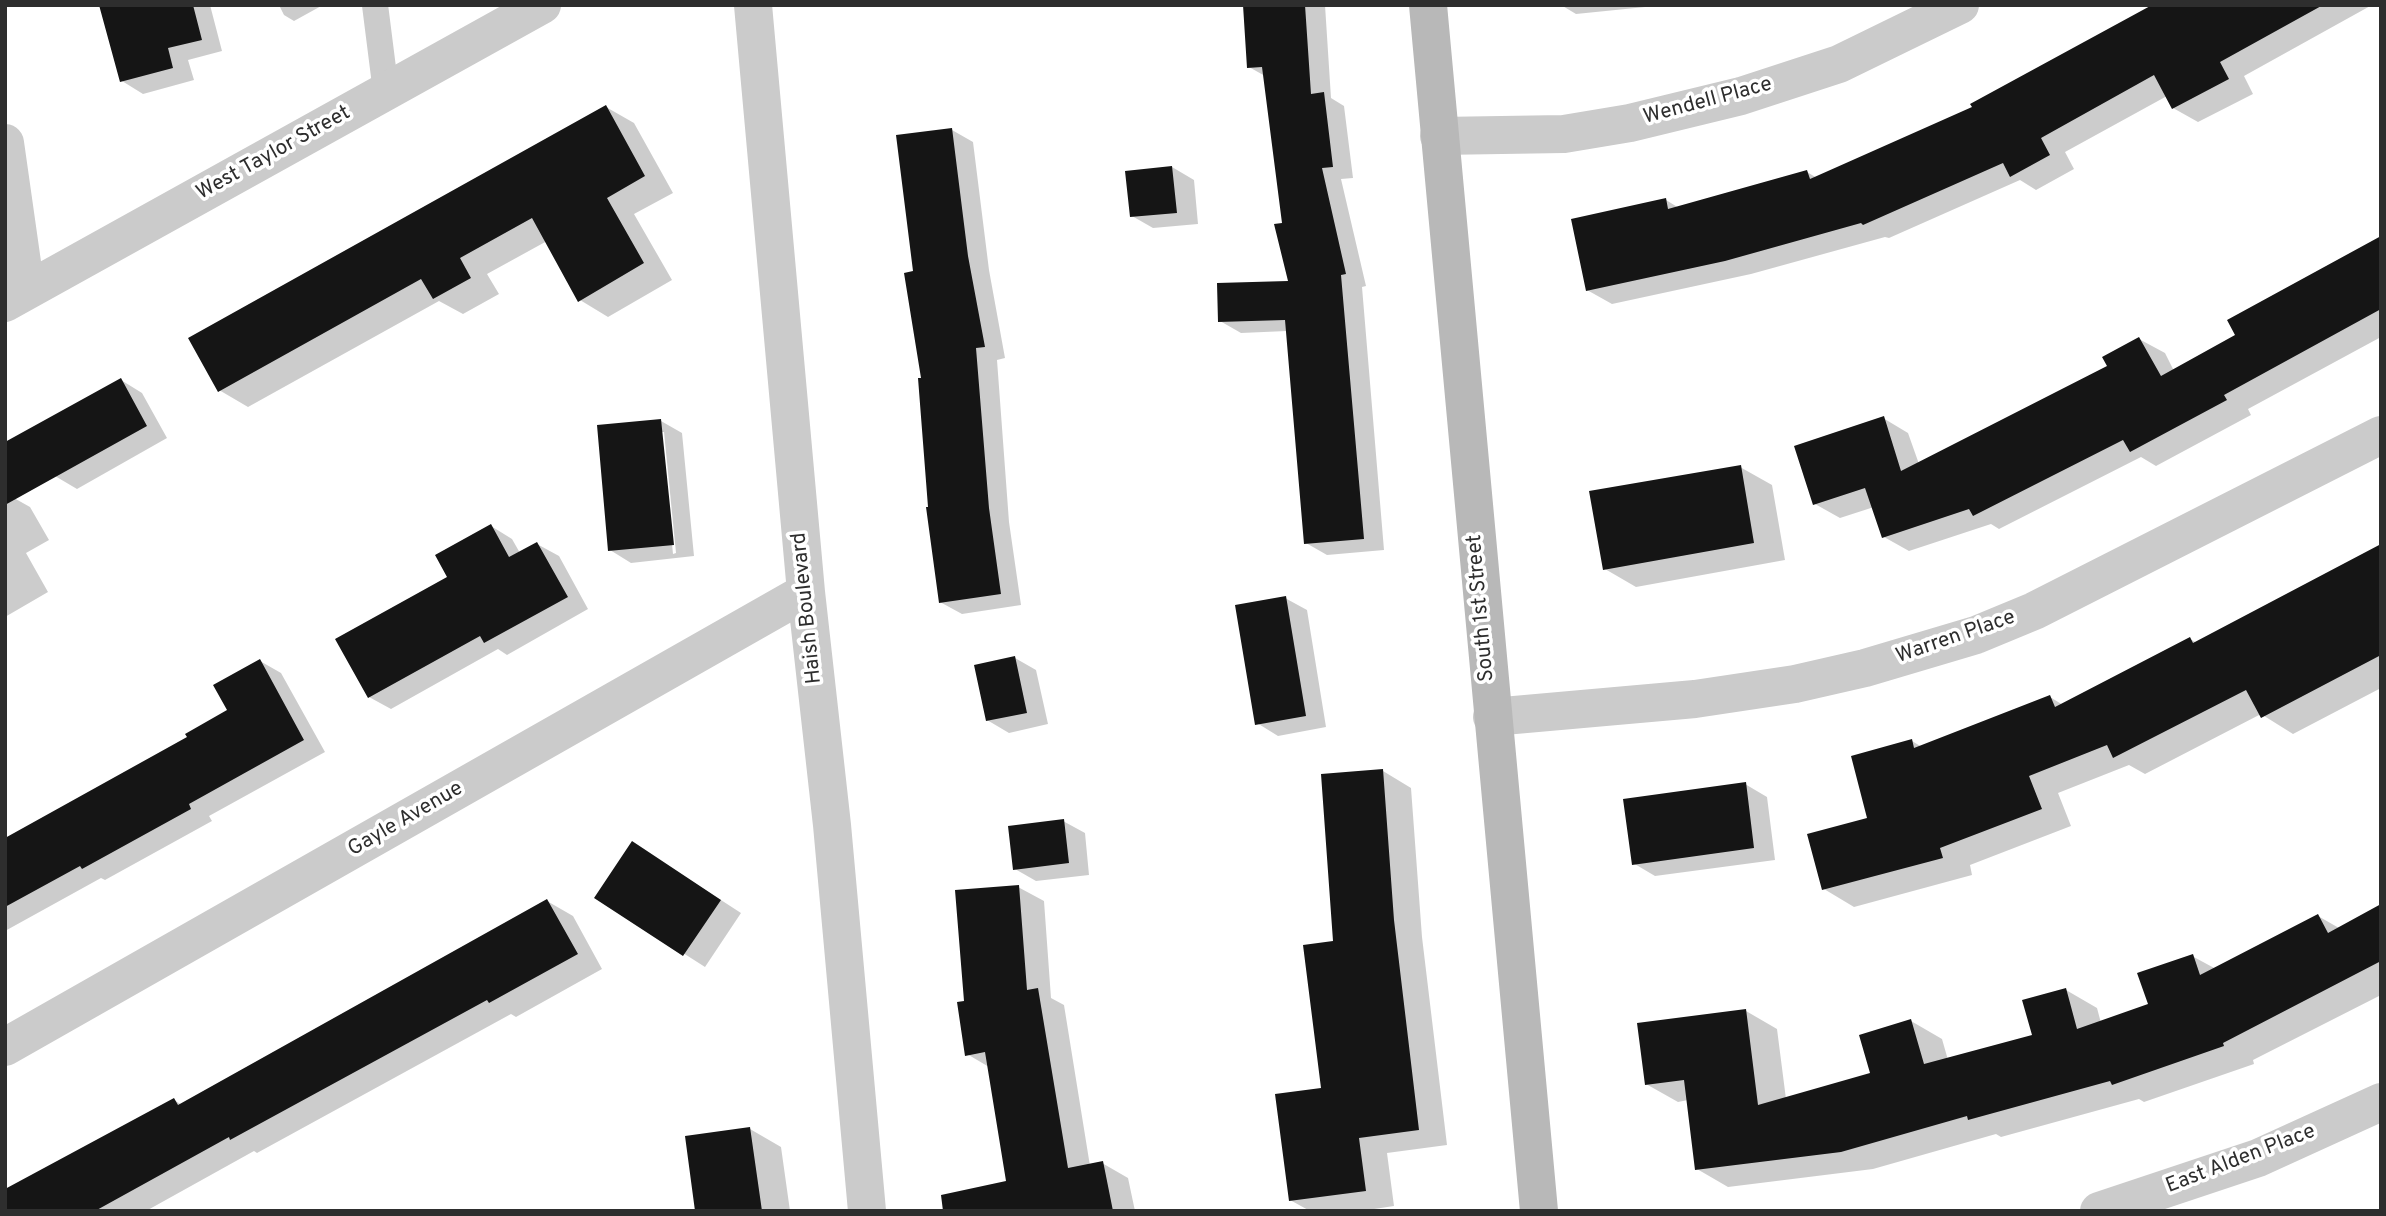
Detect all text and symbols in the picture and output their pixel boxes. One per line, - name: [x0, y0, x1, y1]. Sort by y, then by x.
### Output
- street label: Wendell Place: [1641, 73, 1775, 131]
- street label: West Taylor Street: [193, 101, 355, 207]
- street label: Haish Boulevard: [788, 531, 828, 685]
- street label: South 1st Street: [1463, 533, 1501, 683]
- street label: Warren Place: [1893, 606, 2019, 670]
- street label: Gayle Avenue: [344, 777, 468, 863]
- street label: East Alden Place: [2163, 1120, 2319, 1200]

